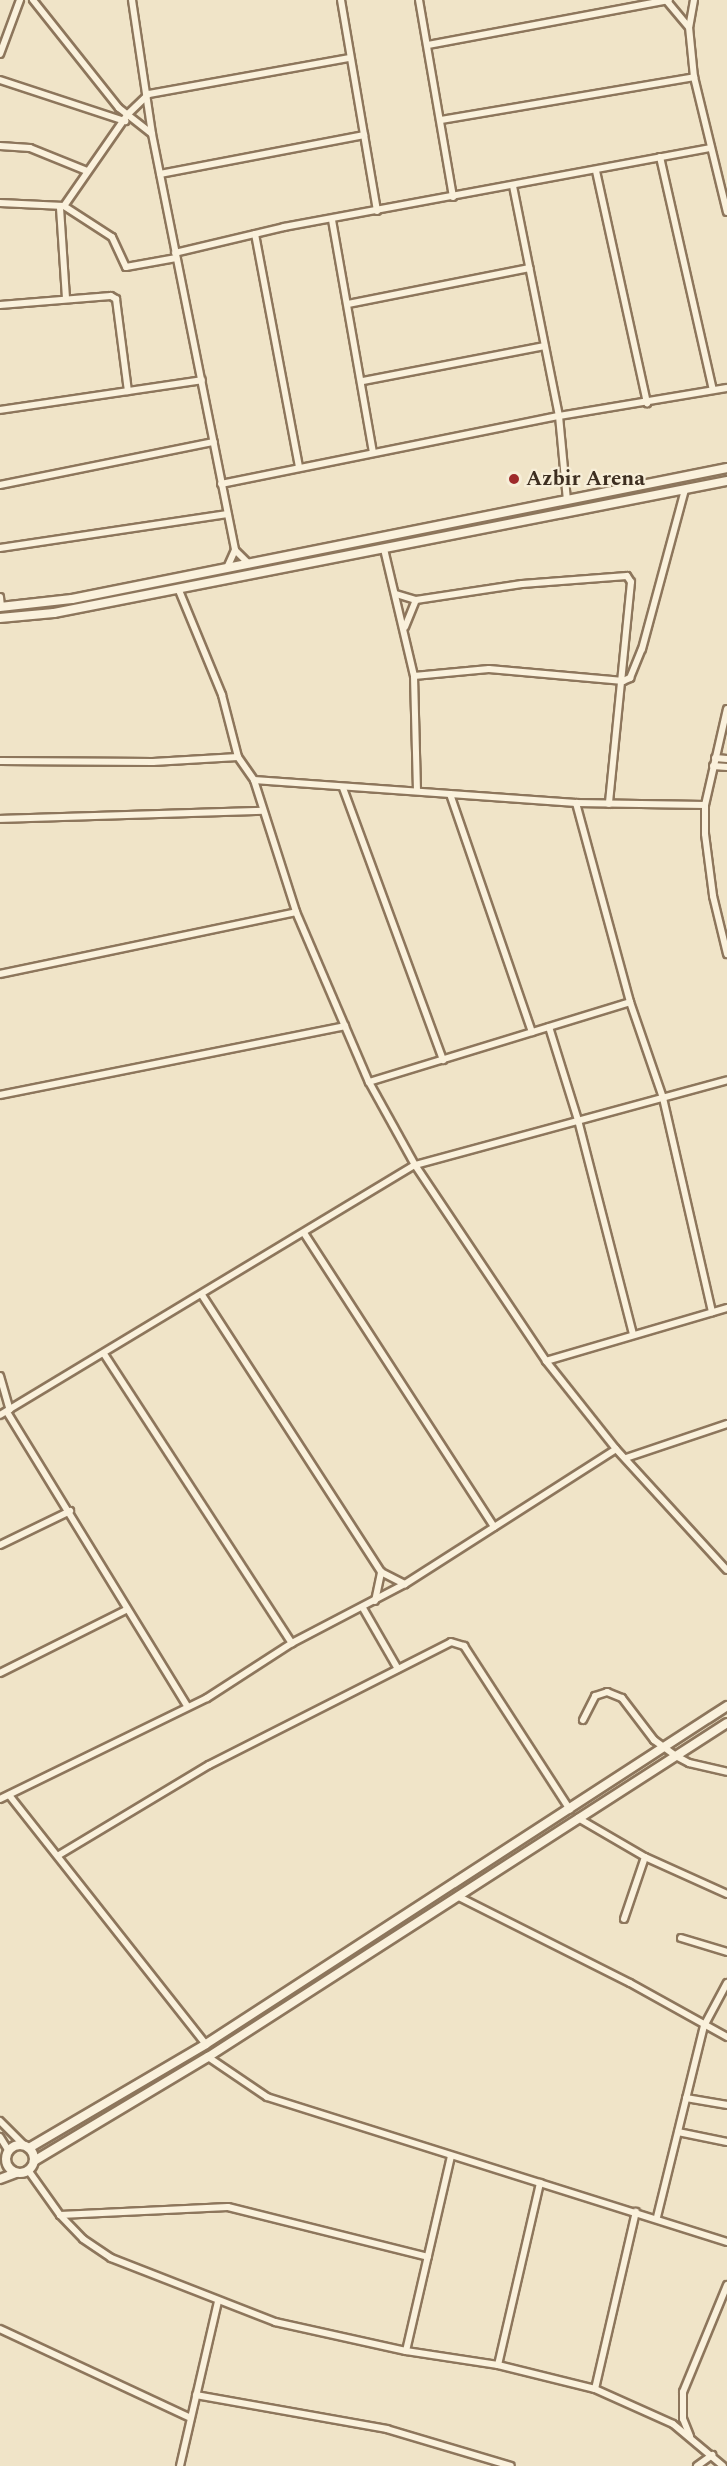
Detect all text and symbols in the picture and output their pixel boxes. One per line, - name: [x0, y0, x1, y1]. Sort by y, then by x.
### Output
- place label: Azbir Arena: [526, 466, 645, 492]
- marker: Azbir Arena: [507, 472, 521, 486]

